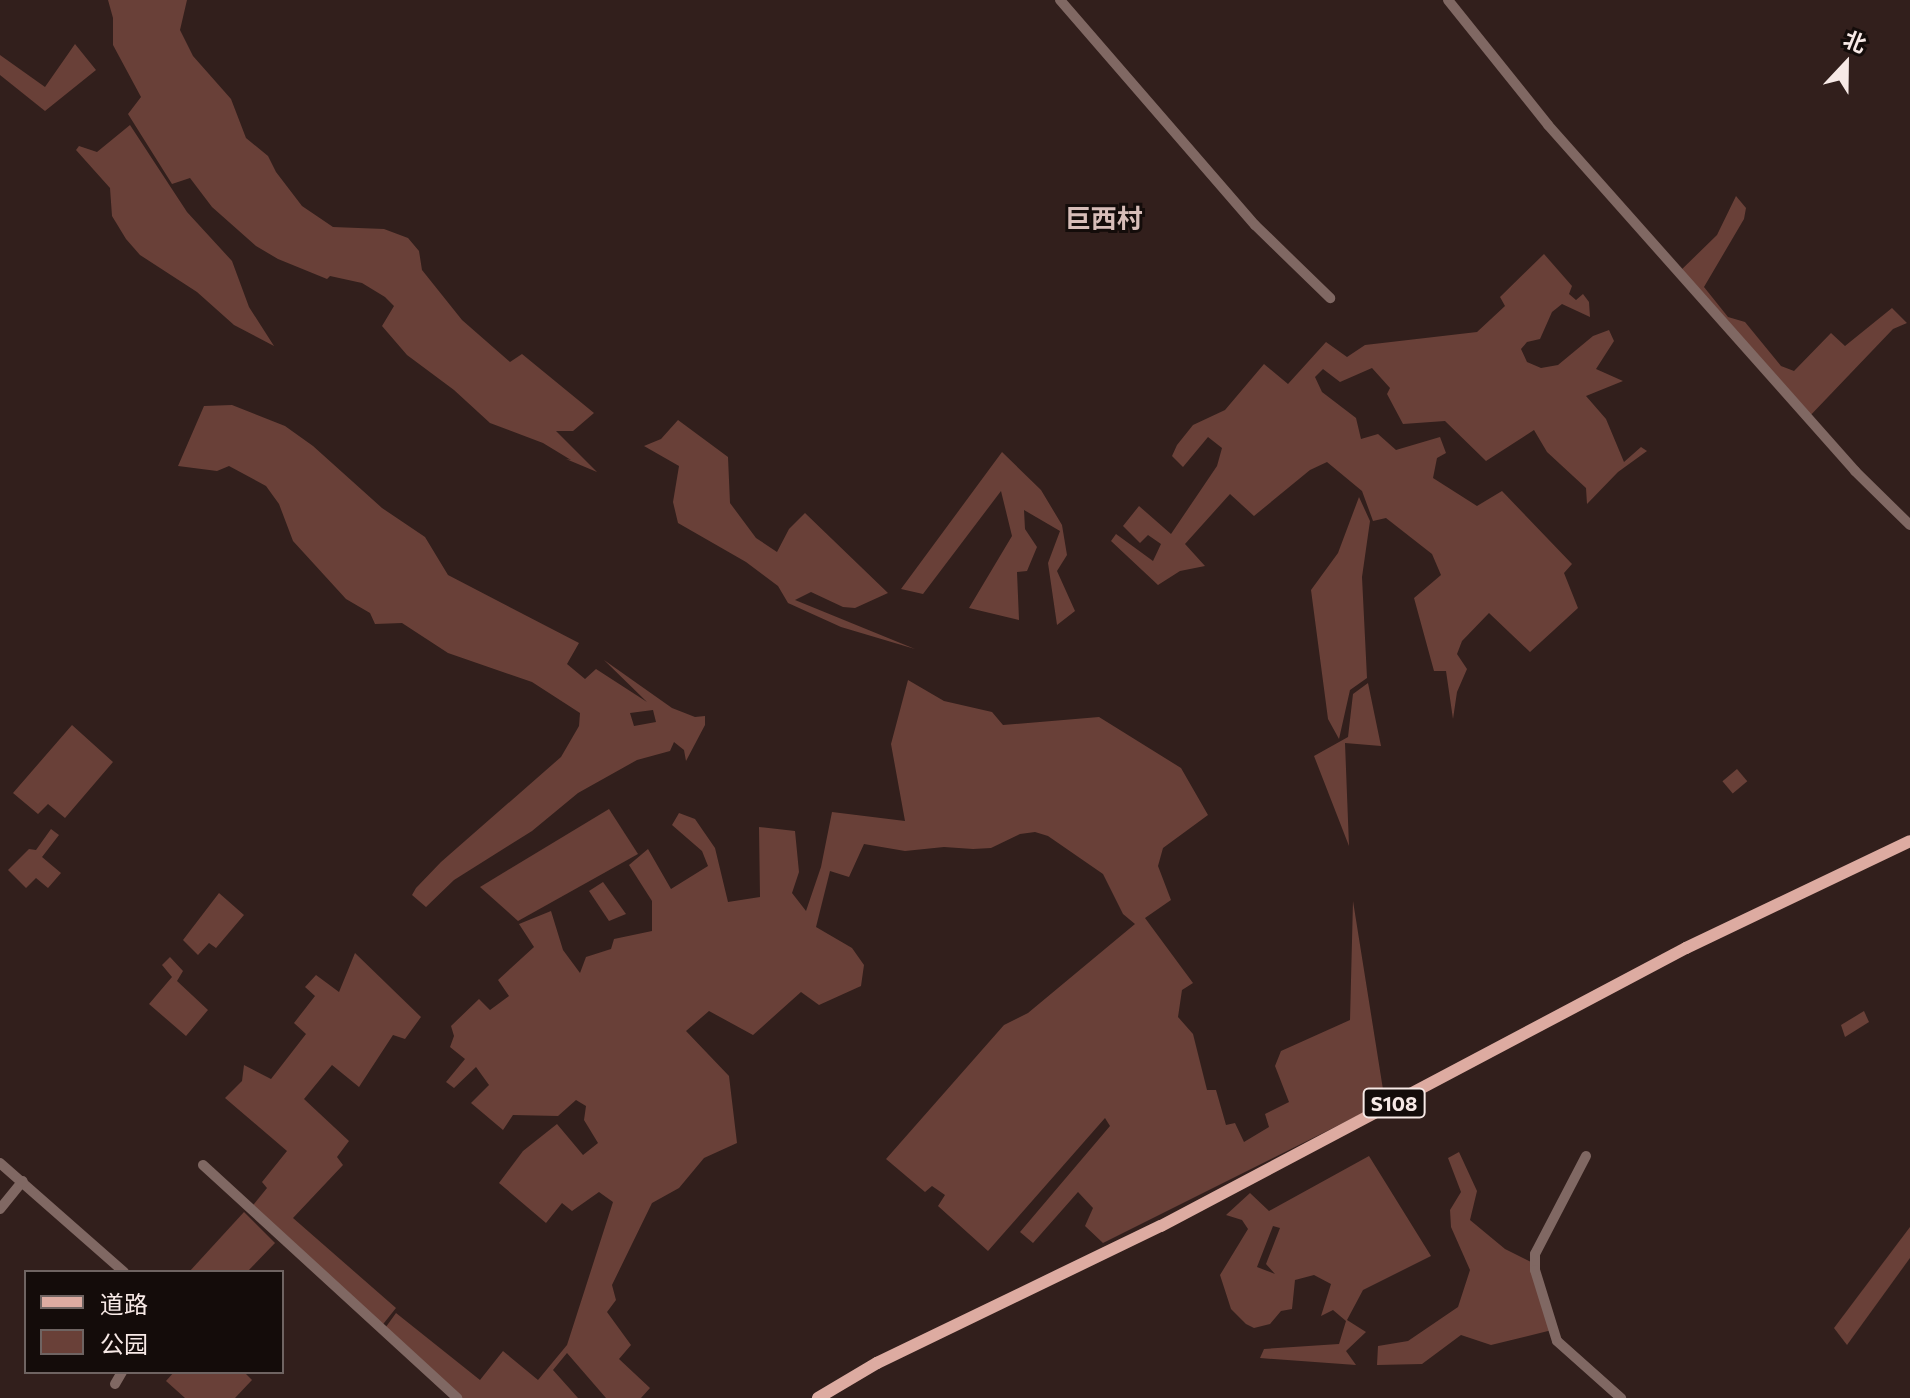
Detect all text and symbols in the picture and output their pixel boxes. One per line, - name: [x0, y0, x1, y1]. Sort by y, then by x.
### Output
- north arrow: [1806, 24, 1886, 104]
- text: 北: [1840, 25, 1870, 58]
- district label: 巨西村: [1065, 202, 1143, 234]
- road number: S108: [1362, 1087, 1426, 1119]
- legend: [24, 1270, 284, 1374]
- text: 道路: [100, 1289, 148, 1318]
- text: 公园: [100, 1329, 148, 1358]

